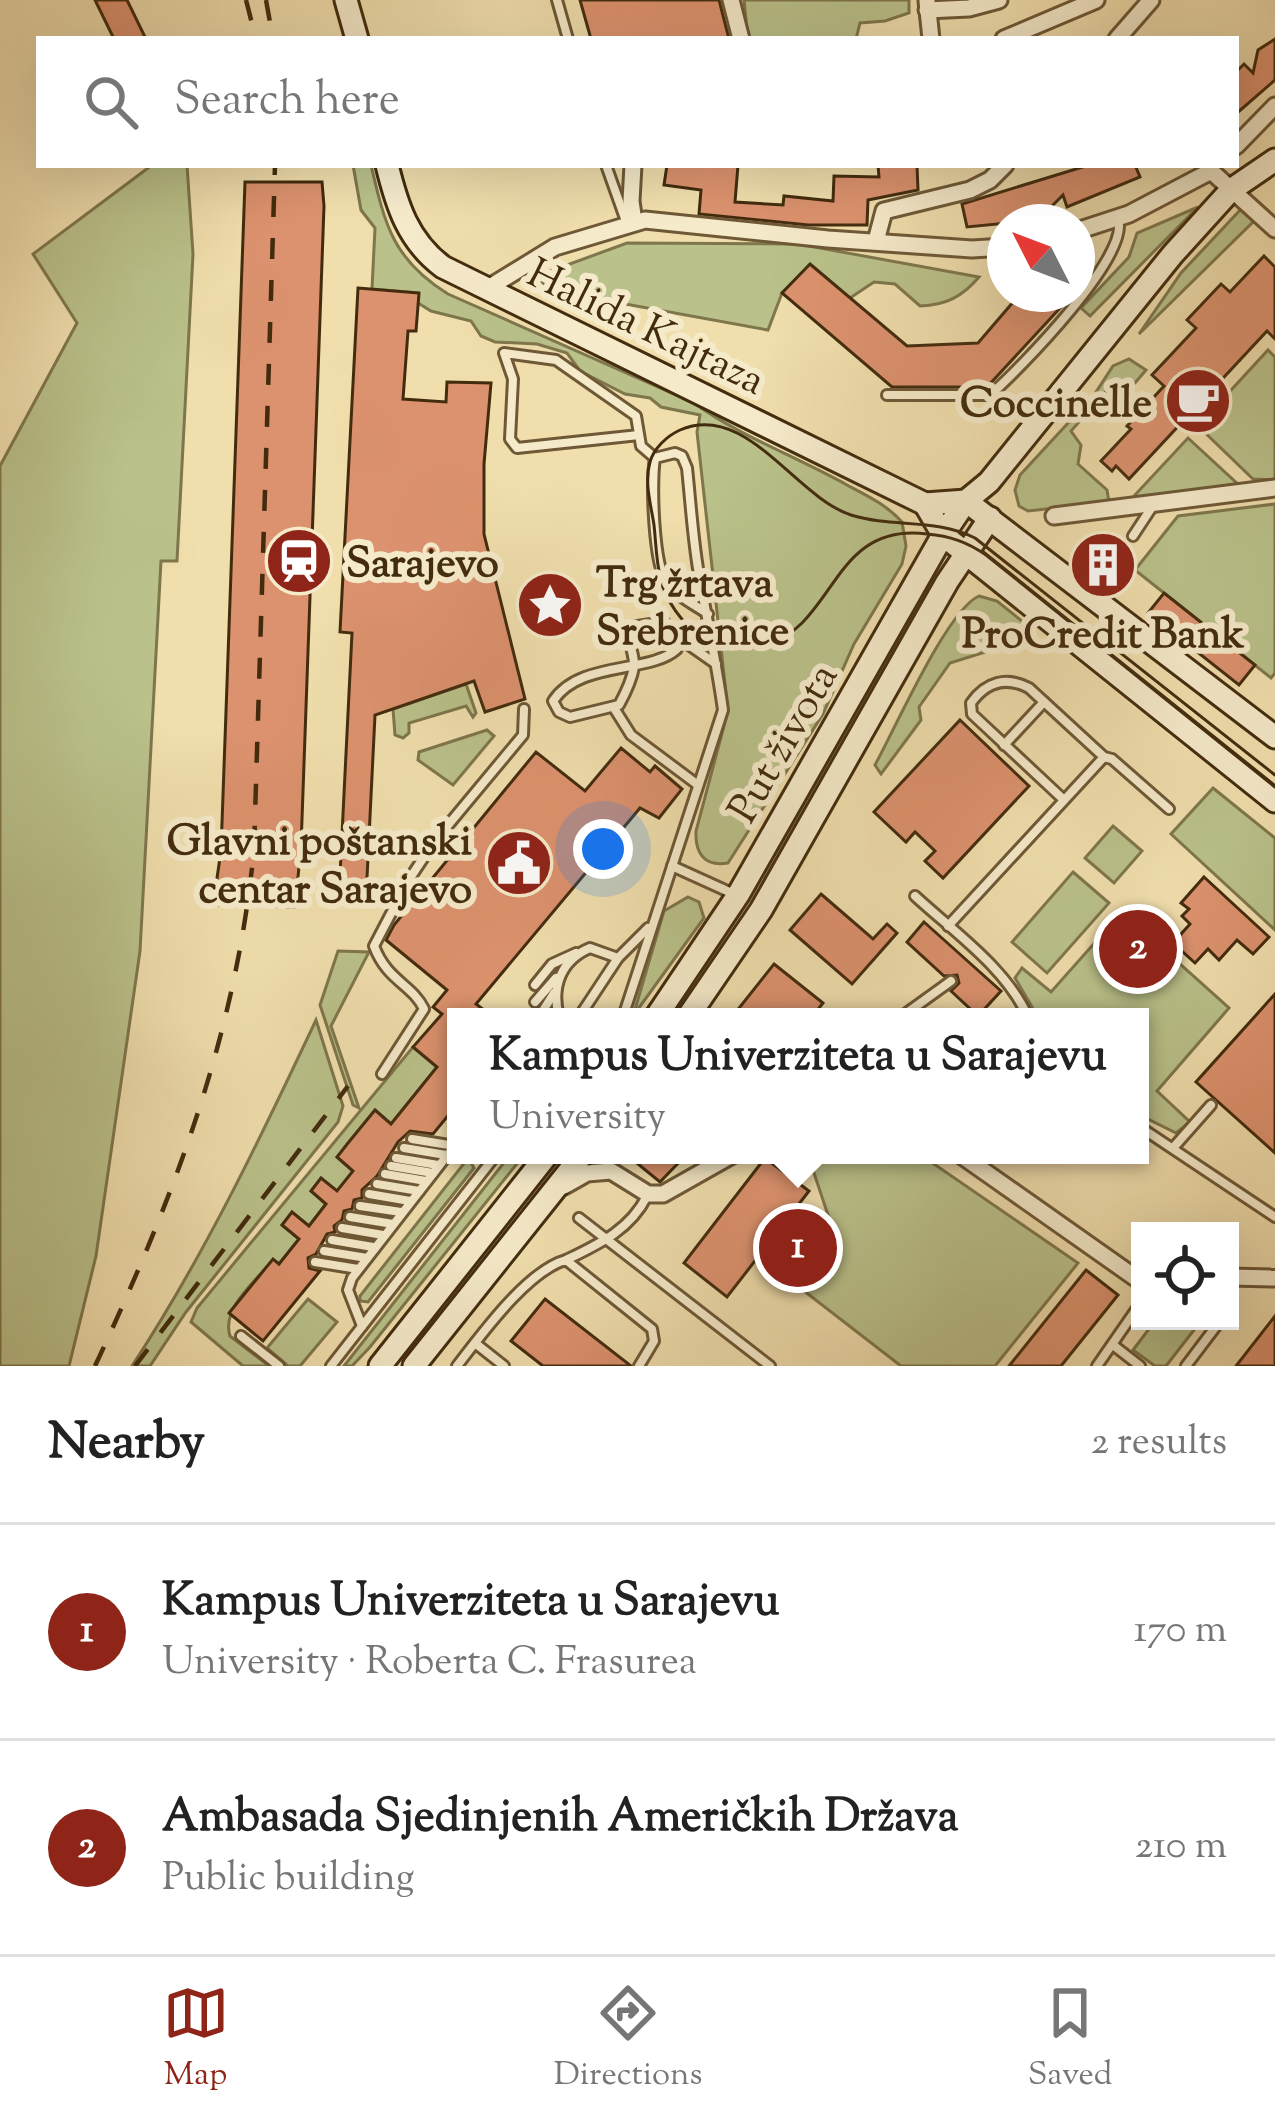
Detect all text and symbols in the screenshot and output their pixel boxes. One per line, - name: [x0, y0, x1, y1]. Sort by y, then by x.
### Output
- search box: [36, 36, 1239, 168]
- icon: search: [78, 69, 144, 135]
- text: Search here: [174, 70, 400, 135]
- north arrow: [987, 204, 1095, 312]
- street label: Halida Kajtaza: [516, 246, 774, 413]
- cafe icon: Coccinelle: [1163, 366, 1233, 436]
- place label: Coccinelle: [960, 376, 1152, 436]
- station icon: Sarajevo: [264, 526, 334, 596]
- building icon: ProCredit Bank: [1068, 530, 1138, 600]
- place label: Sarajevo: [346, 536, 499, 596]
- place label: Trg žrtava Srebrenice: [596, 556, 789, 664]
- place icon: Trg žrtava Srebrenice: [515, 570, 585, 640]
- place label: ProCredit Bank: [962, 607, 1244, 667]
- street label: Put života: [715, 654, 855, 835]
- place label: Glavni poštanski centar Sarajevo: [167, 814, 472, 922]
- your location: [573, 819, 633, 879]
- public building icon: Glavni poštanski centar Sarajevo: [484, 828, 554, 898]
- pin: 2: [1099, 904, 1177, 994]
- popup: [447, 1008, 1149, 1164]
- text: Kampus Univerziteta u Sarajevu: [489, 1026, 1107, 1091]
- text: University: [489, 1091, 666, 1147]
- pin: 1: [759, 1203, 837, 1293]
- map controls: [1131, 1222, 1239, 1330]
- button: locate: [1131, 1222, 1239, 1330]
- text: Nearby: [48, 1408, 205, 1481]
- text: 2 results: [1091, 1416, 1227, 1472]
- text: Kampus Univerziteta u Sarajevu: [162, 1571, 779, 1636]
- text: 1: [80, 1604, 94, 1660]
- text: 170 m: [1134, 1604, 1227, 1660]
- text: University · Roberta C. Frasurea: [162, 1636, 697, 1692]
- text: Ambasada Sjedinjenih Američkih Država: [162, 1787, 959, 1852]
- text: 2: [78, 1820, 96, 1876]
- text: 210 m: [1135, 1820, 1227, 1876]
- text: Public building: [162, 1852, 415, 1908]
- tab: Map: [163, 1980, 229, 2100]
- tab: Directions: [554, 1980, 703, 2100]
- tab: Saved: [1028, 1980, 1112, 2100]

